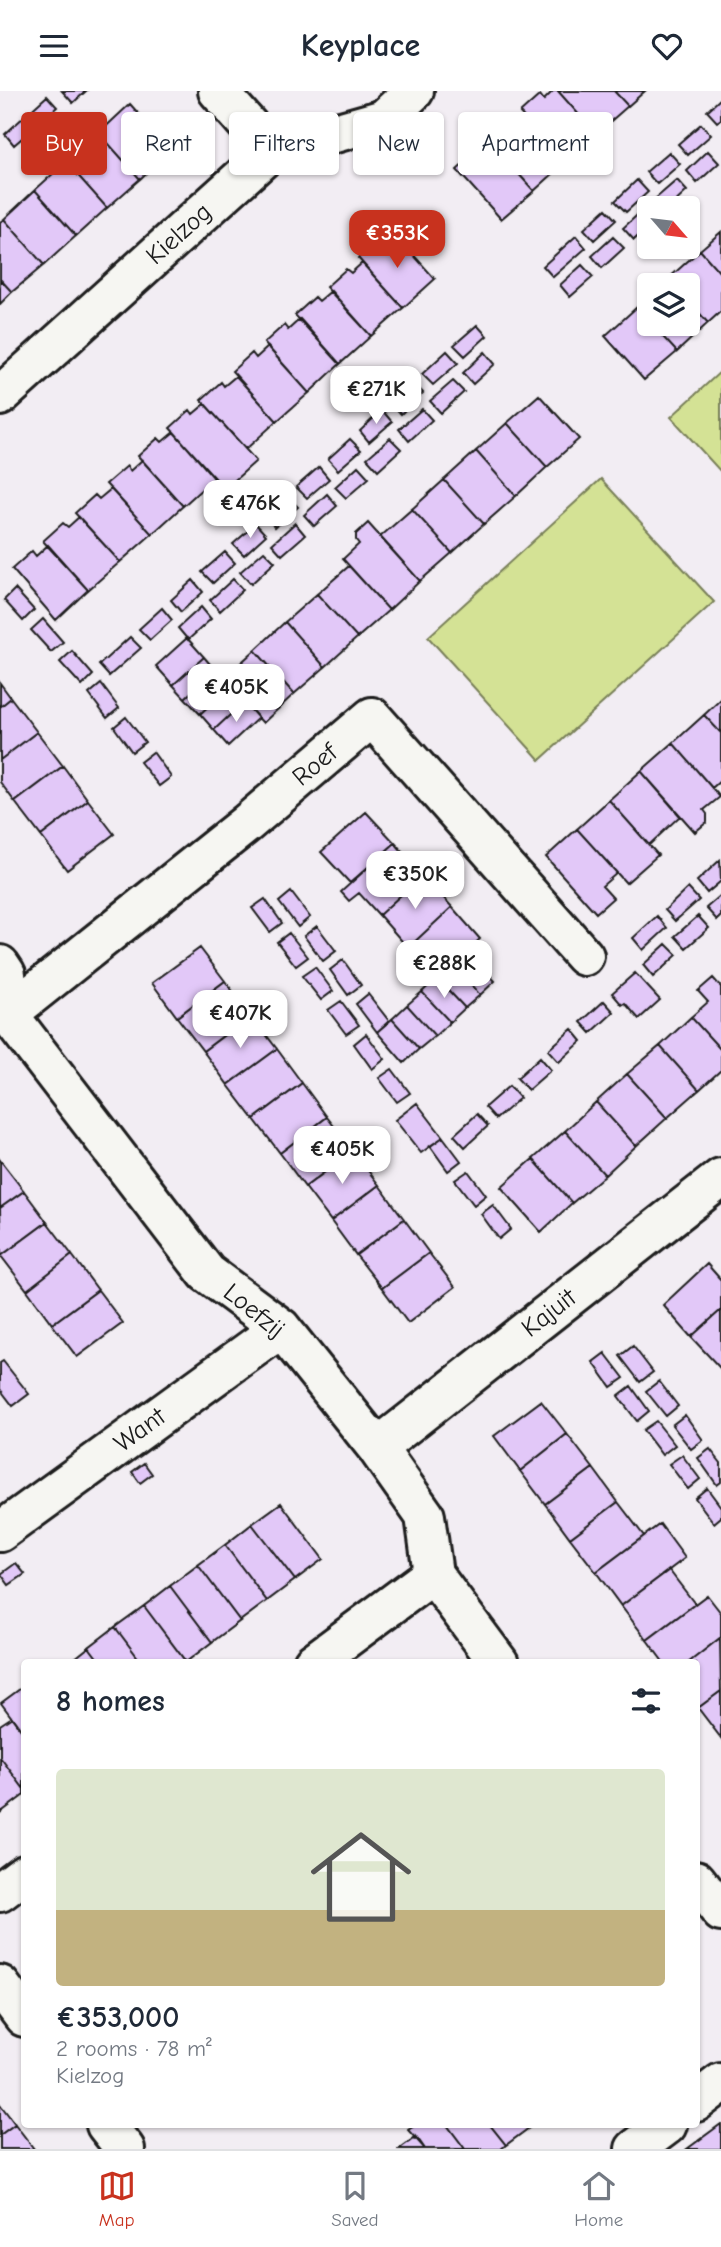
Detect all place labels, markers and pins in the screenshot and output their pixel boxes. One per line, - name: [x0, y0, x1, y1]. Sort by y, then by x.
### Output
- pin: €353K: [348, 211, 446, 270]
- pin: €271K: [327, 367, 425, 426]
- pin: €476K: [201, 481, 299, 540]
- pin: €405K: [187, 665, 285, 724]
- pin: €350K: [366, 851, 464, 911]
- pin: €288K: [395, 941, 493, 1000]
- pin: €407K: [191, 991, 289, 1050]
- pin: €405K: [293, 1127, 391, 1186]

